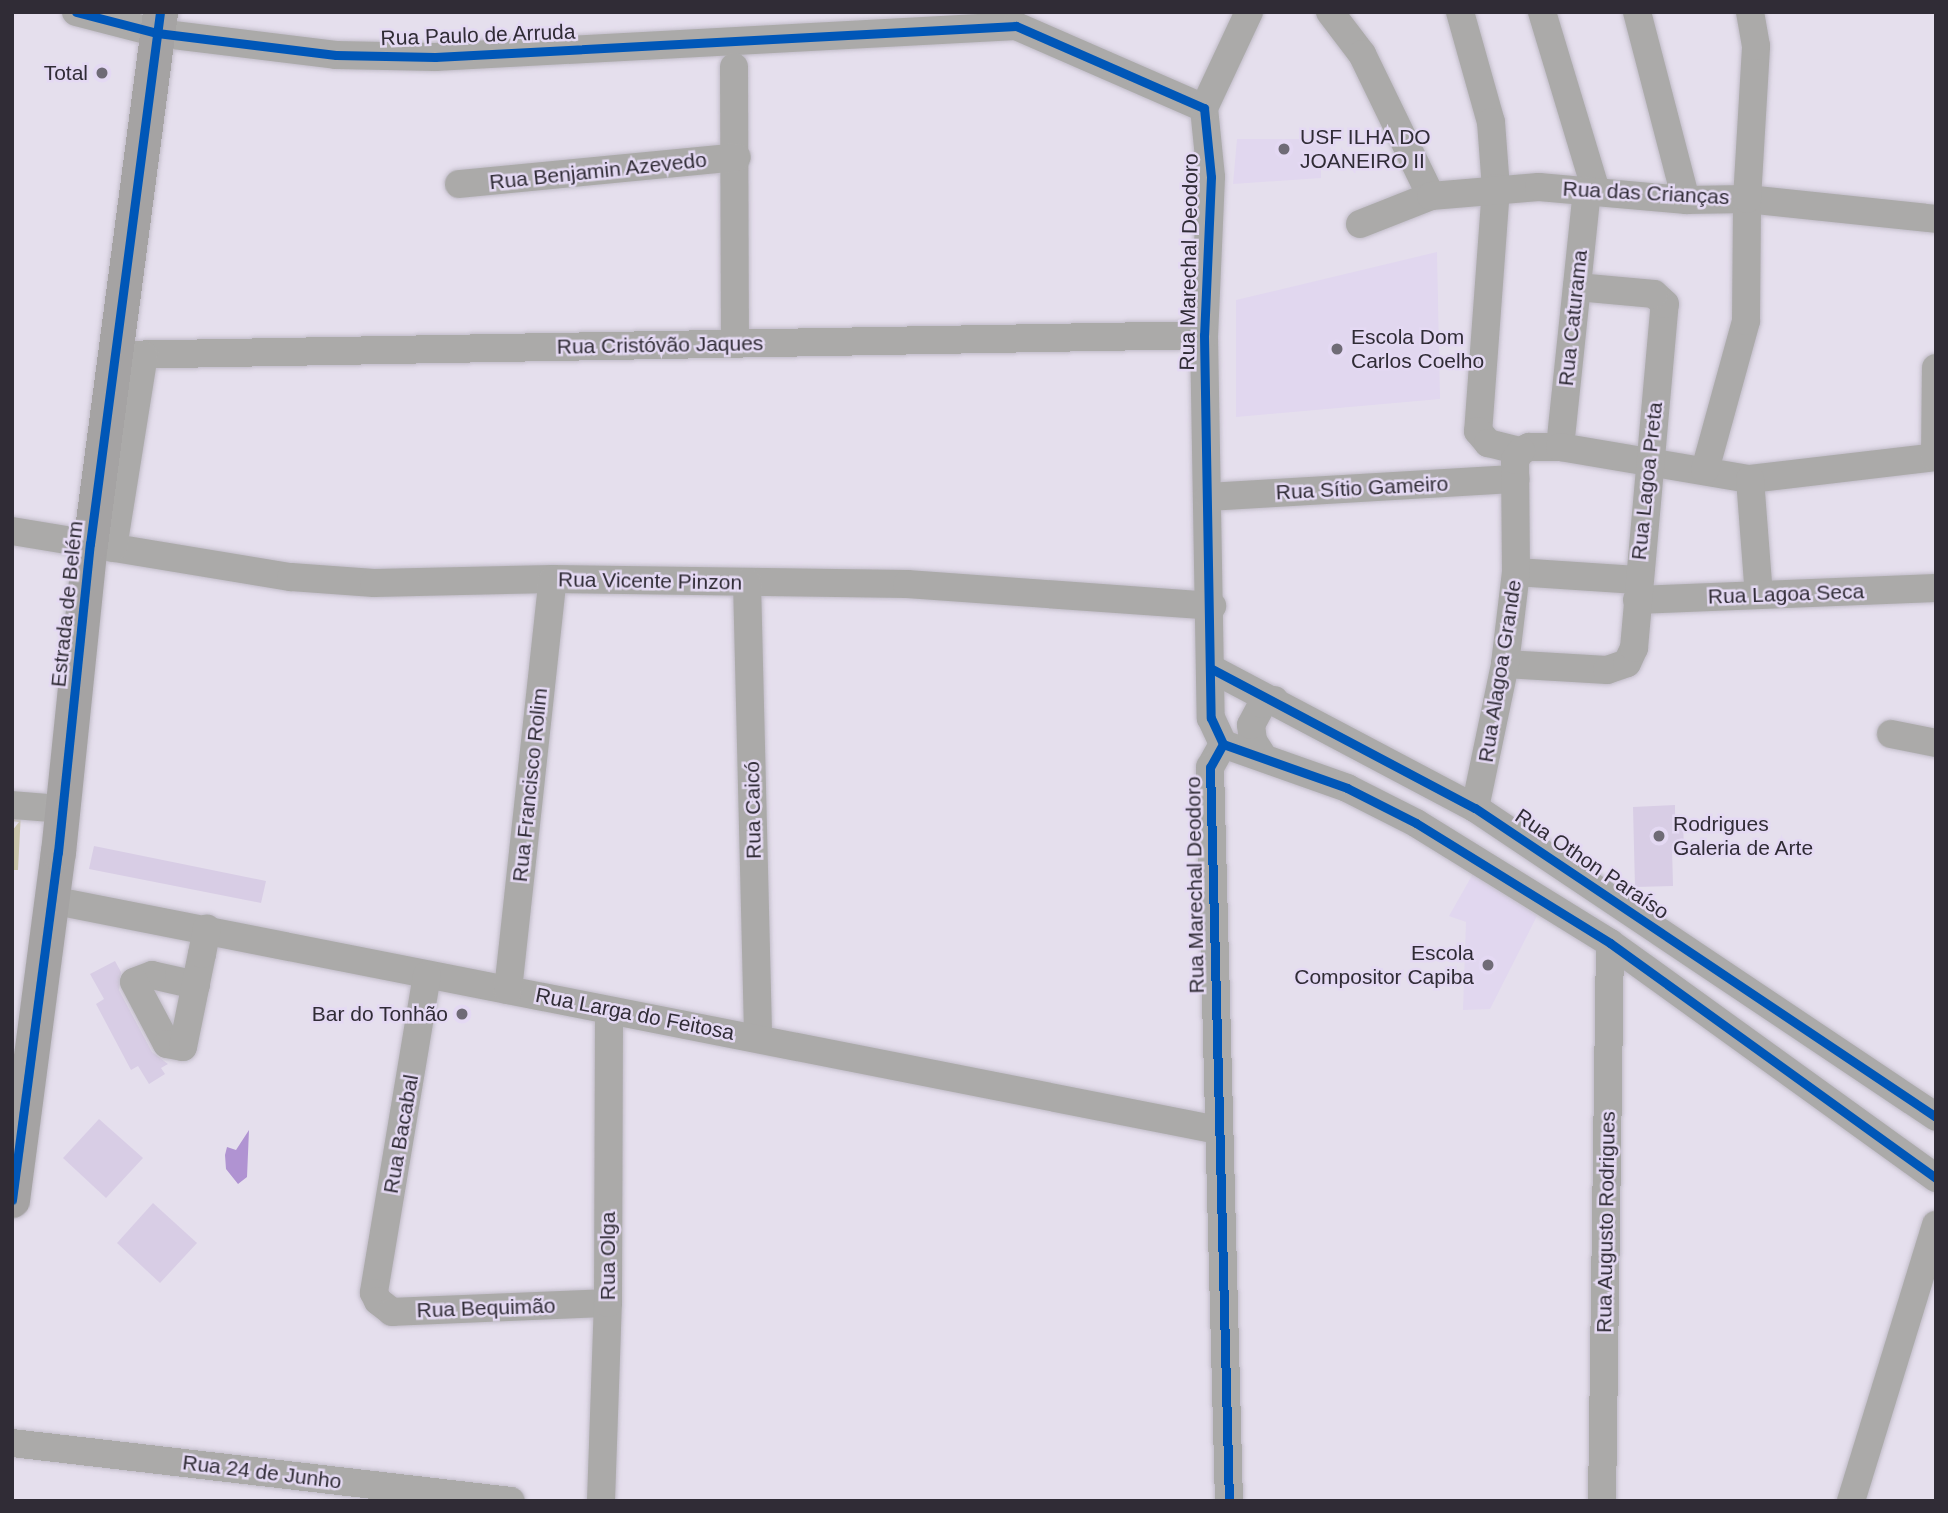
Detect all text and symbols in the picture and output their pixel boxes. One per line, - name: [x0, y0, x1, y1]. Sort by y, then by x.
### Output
- street label: Rua Paulo de Arruda: [380, 19, 576, 51]
- place label: Total: [44, 60, 88, 86]
- marker: Total: [94, 65, 110, 81]
- place label: USF ILHA DO JOANEIRO II: [1300, 124, 1432, 174]
- marker: USF ILHA DO JOANEIRO II: [1274, 139, 1294, 159]
- street label: Rua Benjamin Azevedo: [488, 147, 708, 195]
- street label: Rua Marechal Deodoro: [1175, 153, 1203, 371]
- street label: Rua das Crianças: [1562, 176, 1730, 210]
- street label: Rua Caturama: [1553, 249, 1593, 387]
- place label: Escola Dom Carlos Coelho: [1351, 324, 1484, 374]
- street label: Rua Cristóvão Jaques: [556, 331, 764, 359]
- marker: Escola Dom Carlos Coelho: [1329, 341, 1345, 357]
- street label: Rua Lagoa Preta: [1626, 401, 1668, 561]
- street label: Rua Sítio Gameiro: [1275, 471, 1449, 505]
- street label: Estrada de Belém: [46, 520, 88, 688]
- street label: Rua Vicente Pinzon: [558, 567, 742, 595]
- street label: Rua Alagoa Grande: [1473, 577, 1527, 765]
- street label: Rua Lagoa Seca: [1707, 579, 1865, 609]
- street label: Rua Francisco Rolim: [507, 687, 553, 883]
- street label: Rua Caicó: [740, 761, 766, 859]
- street label: Rua Marechal Deodoro: [1181, 776, 1209, 994]
- street label: Rua Othon Paraíso: [1510, 803, 1674, 925]
- place label: Rodrigues Galeria de Arte: [1673, 811, 1814, 861]
- marker: Rodrigues Galeria de Arte: [1651, 828, 1667, 844]
- place label: Escola Compositor Capiba: [1294, 940, 1474, 990]
- marker: Escola Compositor Capiba: [1480, 957, 1496, 973]
- street label: Rua Larga do Feitosa: [533, 982, 737, 1046]
- place label: Bar do Tonhão: [311, 1001, 448, 1027]
- marker: Bar do Tonhão: [454, 1006, 470, 1022]
- street label: Rua Bacabal: [378, 1073, 424, 1195]
- street label: Rua Augusto Rodrigues: [1591, 1110, 1621, 1334]
- street label: Rua Olga: [595, 1212, 621, 1300]
- street label: Rua Bequimão: [416, 1293, 556, 1323]
- street label: Rua 24 de Junho: [181, 1450, 343, 1494]

